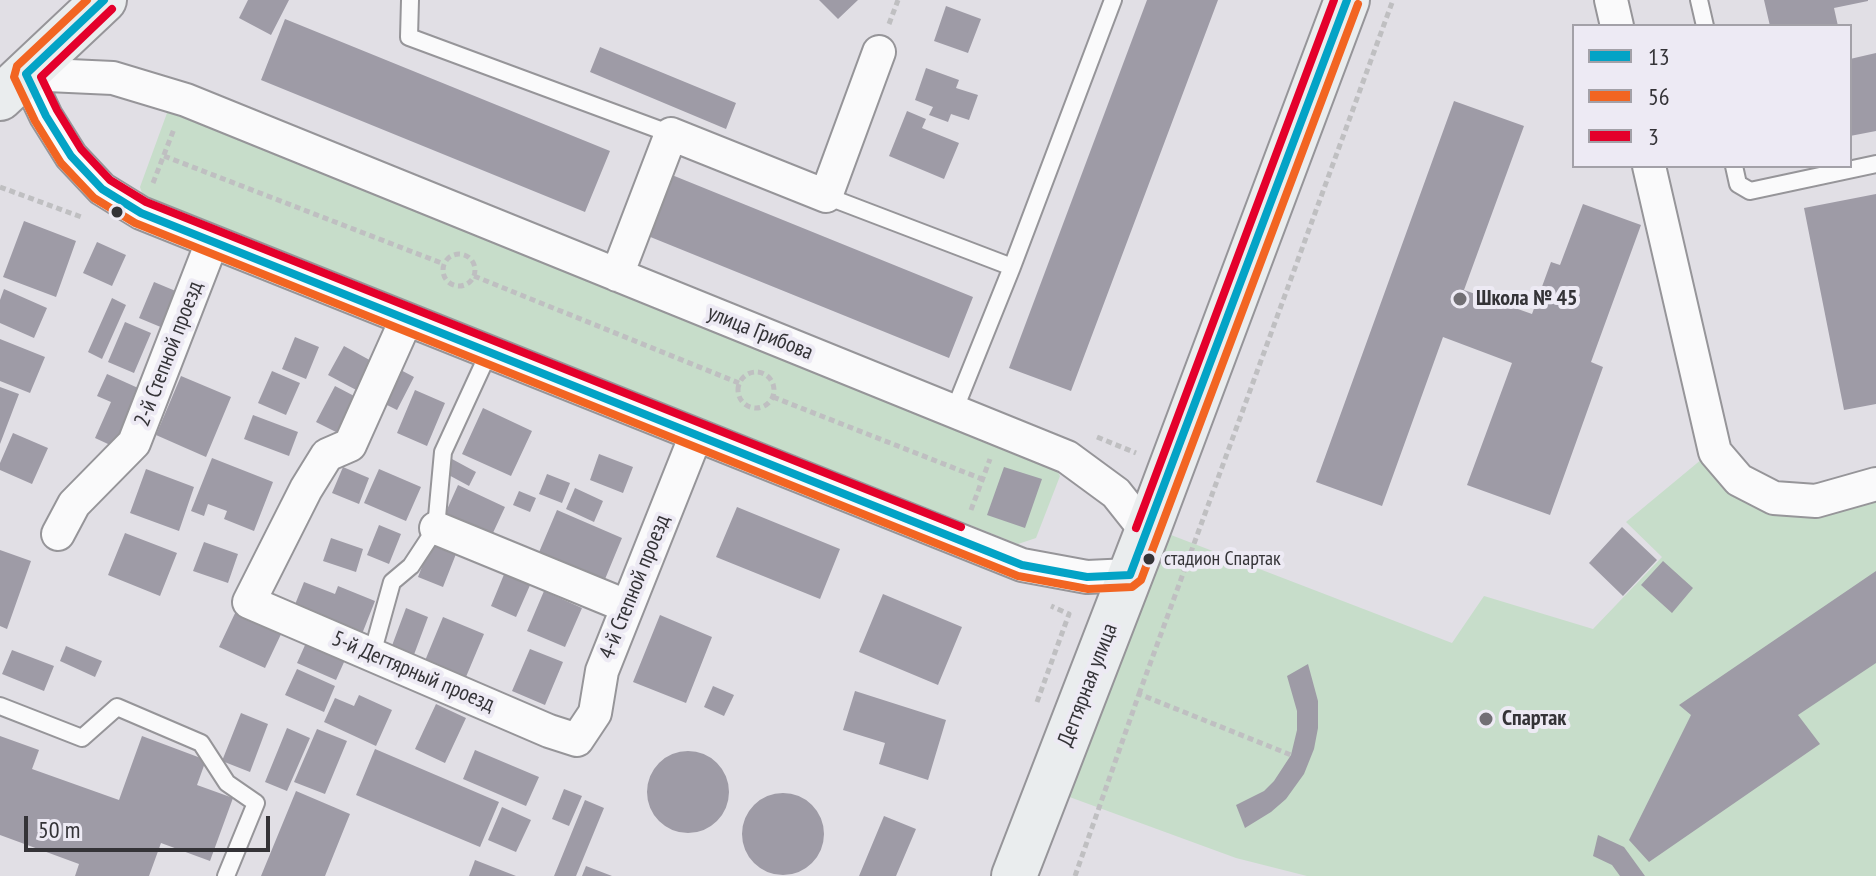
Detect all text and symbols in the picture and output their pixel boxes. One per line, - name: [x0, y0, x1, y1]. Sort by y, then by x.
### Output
- legend: [1572, 24, 1852, 168]
- text: 13: [1648, 41, 1670, 72]
- text: 56: [1648, 81, 1670, 112]
- text: 3: [1648, 121, 1659, 152]
- unlabelled marker: [109, 204, 125, 220]
- street label: 2-й Степной проезд: [129, 278, 209, 430]
- place label: Школа № 45: [1476, 286, 1578, 312]
- marker: Школа № 45: [1451, 290, 1469, 308]
- street label: улица Грибова: [703, 300, 817, 366]
- street label: 4-й Степной проезд: [594, 511, 676, 663]
- place label: стадион Спартак: [1164, 547, 1281, 571]
- marker: стадион Спартак: [1141, 551, 1157, 567]
- street label: Дегтярная улица: [1053, 620, 1123, 750]
- street label: 5-й Дегтярный проезд: [328, 626, 498, 718]
- place label: Спартак: [1502, 706, 1566, 732]
- marker: Спартак: [1477, 710, 1495, 728]
- scale bar: [28, 800, 274, 850]
- text: 50 m: [38, 814, 80, 845]

